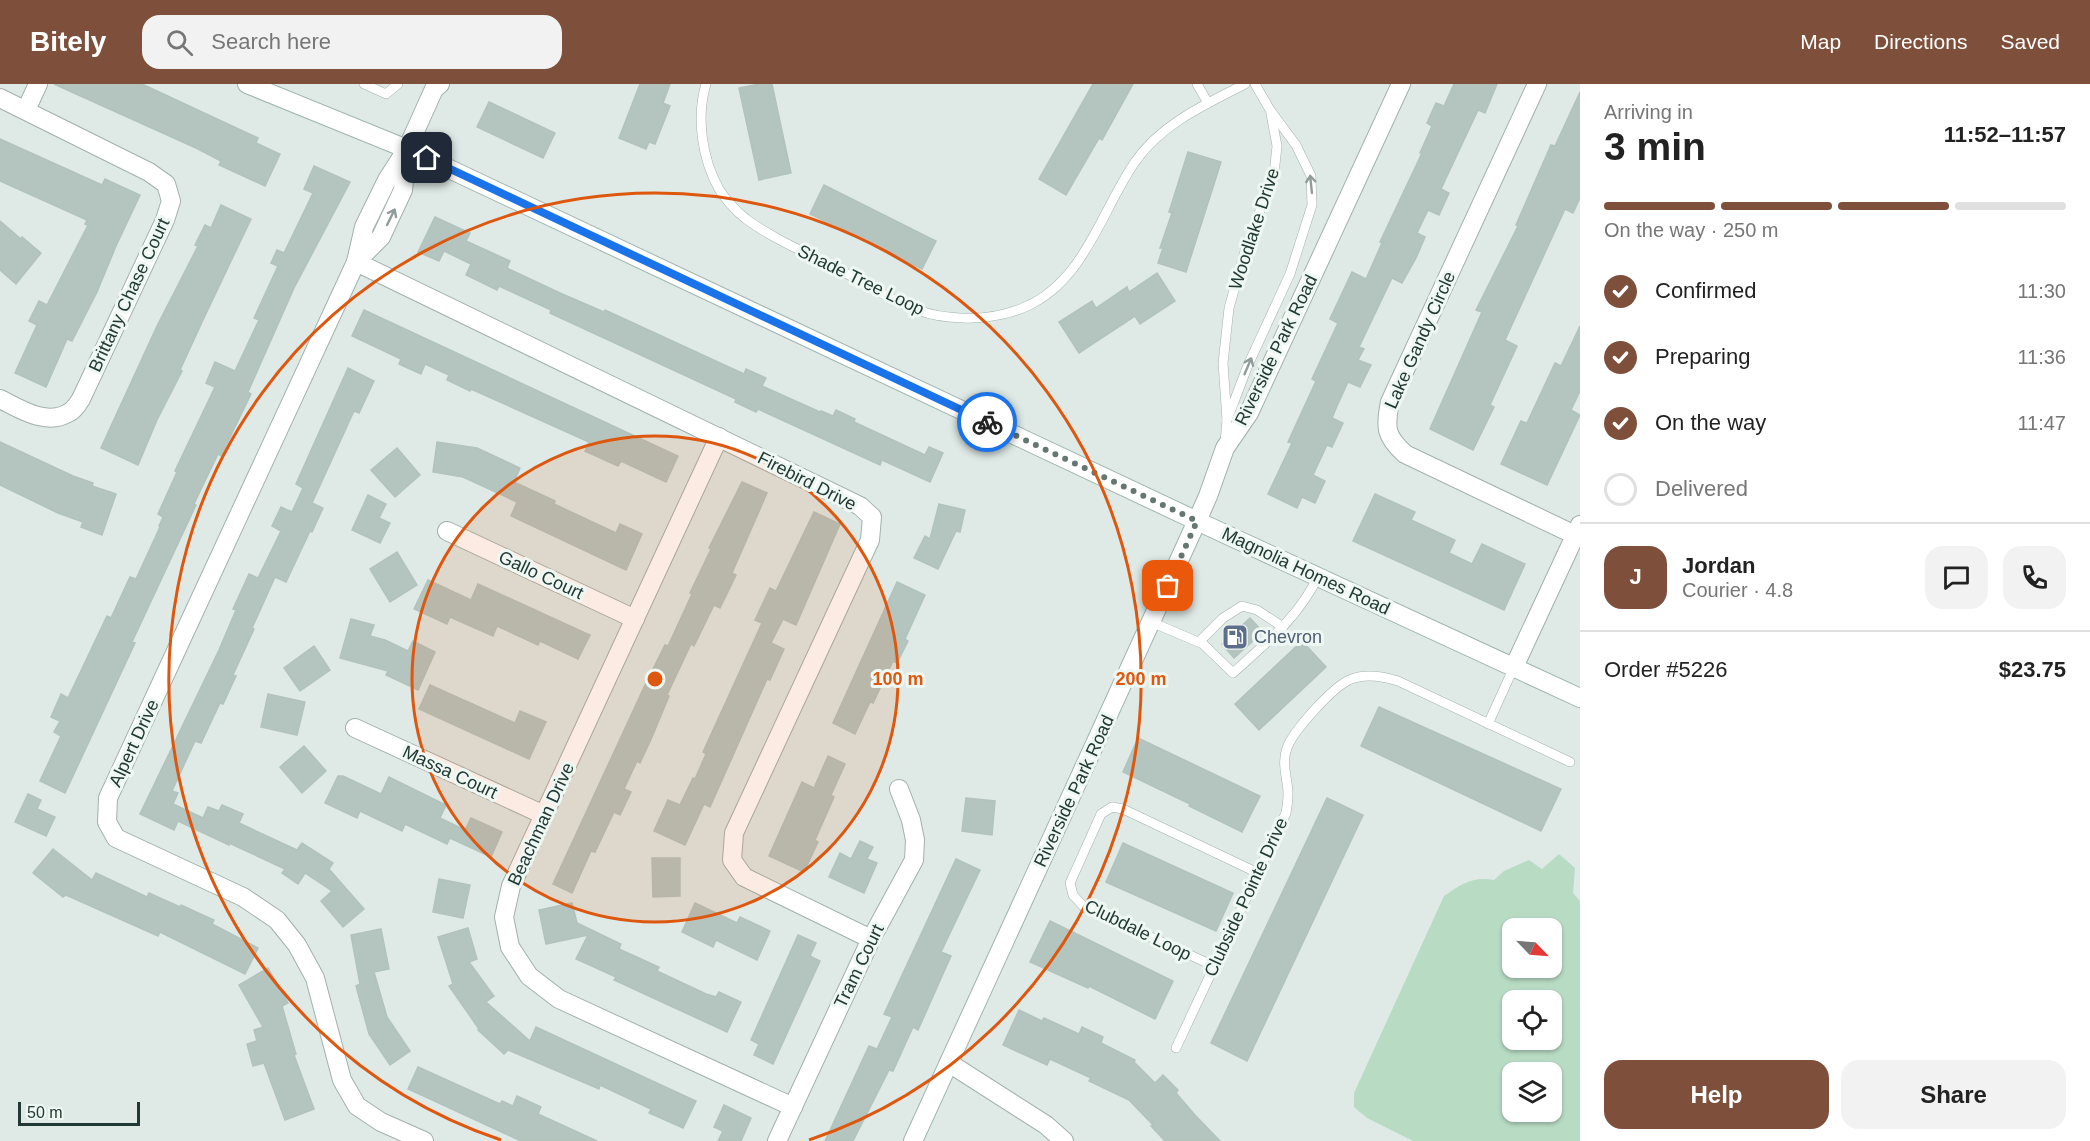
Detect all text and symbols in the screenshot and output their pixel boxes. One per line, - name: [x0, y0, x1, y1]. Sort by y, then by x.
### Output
- search box: [142, 15, 562, 69]
- text: Bitely: [30, 26, 106, 57]
- icon: search: [163, 26, 196, 59]
- text: Search here: [211, 29, 331, 54]
- text: Map: [1800, 30, 1841, 53]
- text: Directions: [1874, 30, 1967, 53]
- text: Saved: [2000, 30, 2060, 53]
- text: Arriving in: [1604, 101, 1693, 123]
- text: 11:52–11:57: [1944, 122, 2066, 147]
- text: 3 min: [1604, 125, 1706, 168]
- pin: [401, 132, 452, 183]
- icon: home: [410, 141, 443, 174]
- street label: Woodlake Drive: [1225, 166, 1283, 292]
- one-way arrow: [1305, 174, 1316, 194]
- one-way arrow: [385, 208, 397, 226]
- street label: Brittany Chase Court: [85, 215, 173, 375]
- text: On the way · 250 m: [1604, 219, 1779, 241]
- street label: Shade Tree Loop: [795, 241, 927, 319]
- street label: Lake Gandy Circle: [1381, 268, 1459, 412]
- street label: Riverside Park Road: [1231, 271, 1321, 429]
- icon: check: [1604, 275, 1637, 308]
- text: Confirmed: [1655, 278, 1756, 303]
- text: 11:30: [2017, 280, 2066, 302]
- icon: check: [1604, 341, 1637, 374]
- text: Preparing: [1655, 344, 1750, 369]
- text: 11:36: [2017, 346, 2066, 368]
- one-way arrow: [1243, 357, 1254, 376]
- courier: [957, 392, 1017, 452]
- icon: bike: [971, 406, 1004, 439]
- icon: check: [1604, 407, 1637, 440]
- text: On the way: [1655, 410, 1766, 435]
- text: 11:47: [2017, 412, 2066, 434]
- street label: Firebird Drive: [754, 448, 860, 514]
- text: Delivered: [1655, 476, 1748, 501]
- street label: Magnolia Homes Road: [1219, 523, 1393, 619]
- button: chat: [1925, 546, 1988, 609]
- button: phone: [2003, 546, 2066, 609]
- street label: Gallo Court: [496, 547, 586, 603]
- text: Jordan: [1682, 553, 1755, 578]
- pin: [1142, 560, 1193, 611]
- text: J: [1629, 564, 1642, 589]
- icon: bag: [1151, 569, 1184, 602]
- text: Courier · 4.8: [1682, 579, 1793, 601]
- fuel station icon: Chevron: [1220, 622, 1250, 652]
- place label: Chevron: [1254, 627, 1322, 647]
- text: Order #5226: [1604, 657, 1728, 682]
- text: $23.75: [1999, 657, 2066, 682]
- centre of rings: [645, 669, 665, 689]
- text: 100 m: [872, 669, 924, 689]
- text: 200 m: [1115, 669, 1167, 689]
- street label: Alpert Drive: [105, 696, 163, 790]
- street label: Riverside Park Road: [1030, 712, 1118, 870]
- street label: Massa Court: [400, 741, 500, 803]
- street label: Beachman Drive: [504, 759, 578, 889]
- street label: Clubside Pointe Drive: [1200, 814, 1292, 980]
- street label: Clubdale Loop: [1081, 896, 1195, 964]
- north arrow: [1502, 918, 1562, 978]
- map controls: [1502, 918, 1562, 1122]
- street label: Tram Court: [830, 921, 888, 1011]
- button: locate: [1502, 990, 1562, 1050]
- button: Help: [1604, 1060, 1829, 1129]
- button: Share: [1841, 1060, 2066, 1129]
- button: layers: [1502, 1062, 1562, 1122]
- scale bar: [18, 1099, 140, 1126]
- text: 50 m: [27, 1104, 63, 1121]

